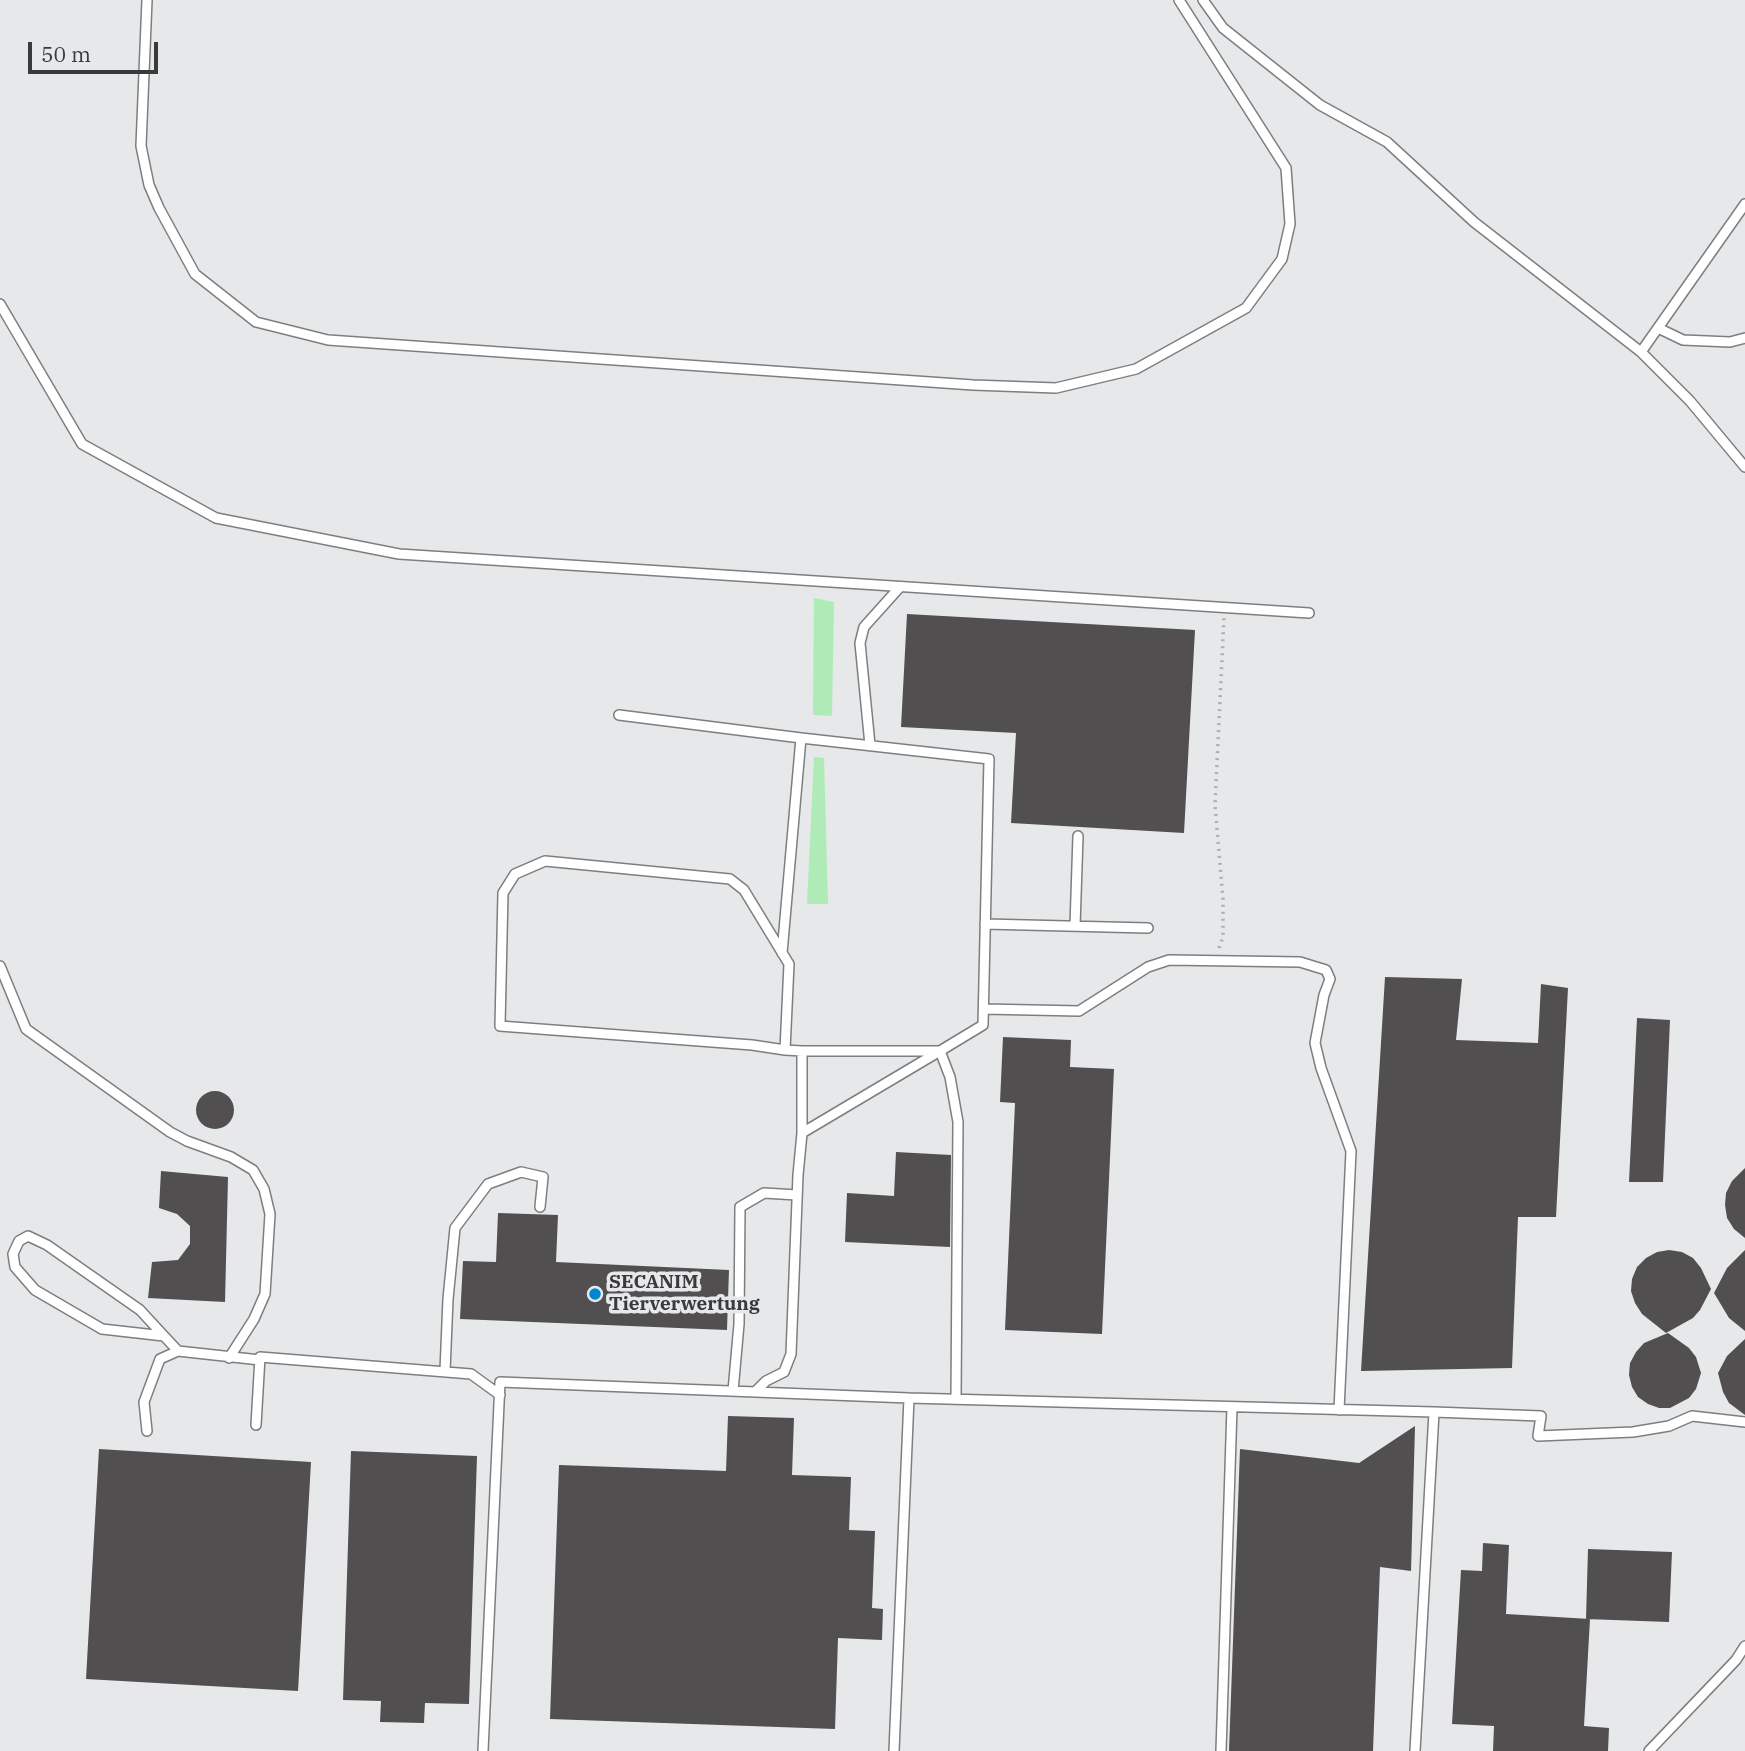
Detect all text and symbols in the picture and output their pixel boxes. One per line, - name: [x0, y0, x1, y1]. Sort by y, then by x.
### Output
- scale bar: [32, 28, 161, 72]
- text: 50 m: [41, 40, 91, 68]
- place label: SECANIM Tierverwertung: [609, 1272, 760, 1316]
- marker: SECANIM Tierverwertung: [587, 1286, 603, 1302]

